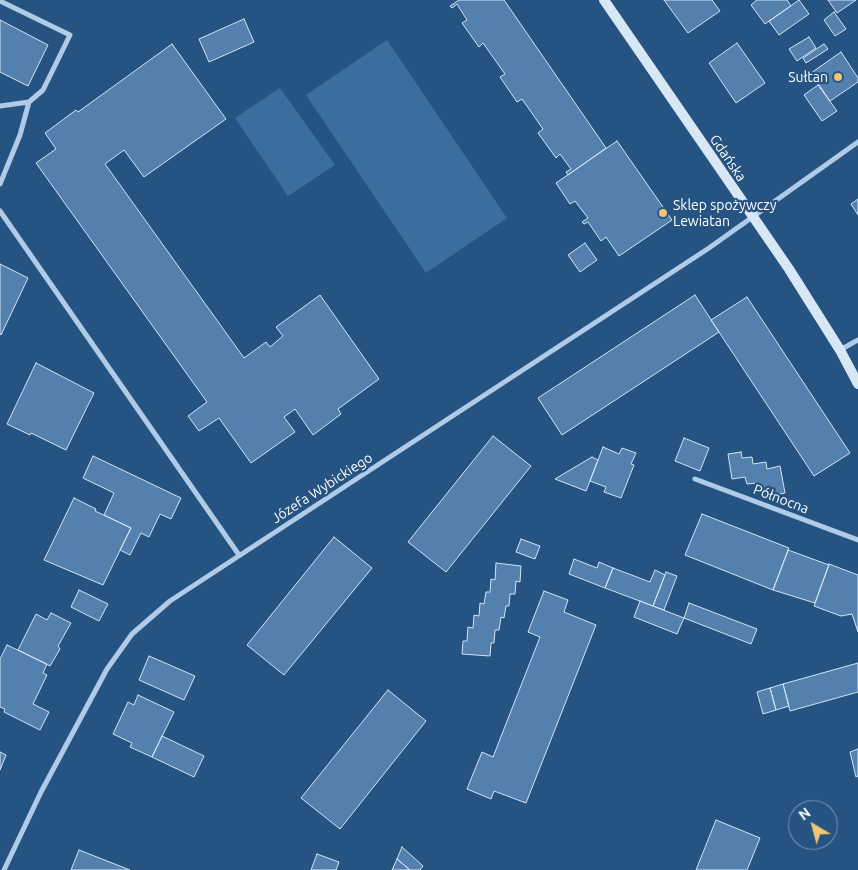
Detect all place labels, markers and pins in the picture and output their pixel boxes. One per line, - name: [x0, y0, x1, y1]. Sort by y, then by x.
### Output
- place label: Sułtan: [788, 69, 828, 85]
- marker: Sułtan: [832, 71, 844, 83]
- place label: Sklep spożywczy Lewiatan: [673, 197, 777, 230]
- marker: Sklep spożywczy Lewiatan: [657, 207, 669, 219]

